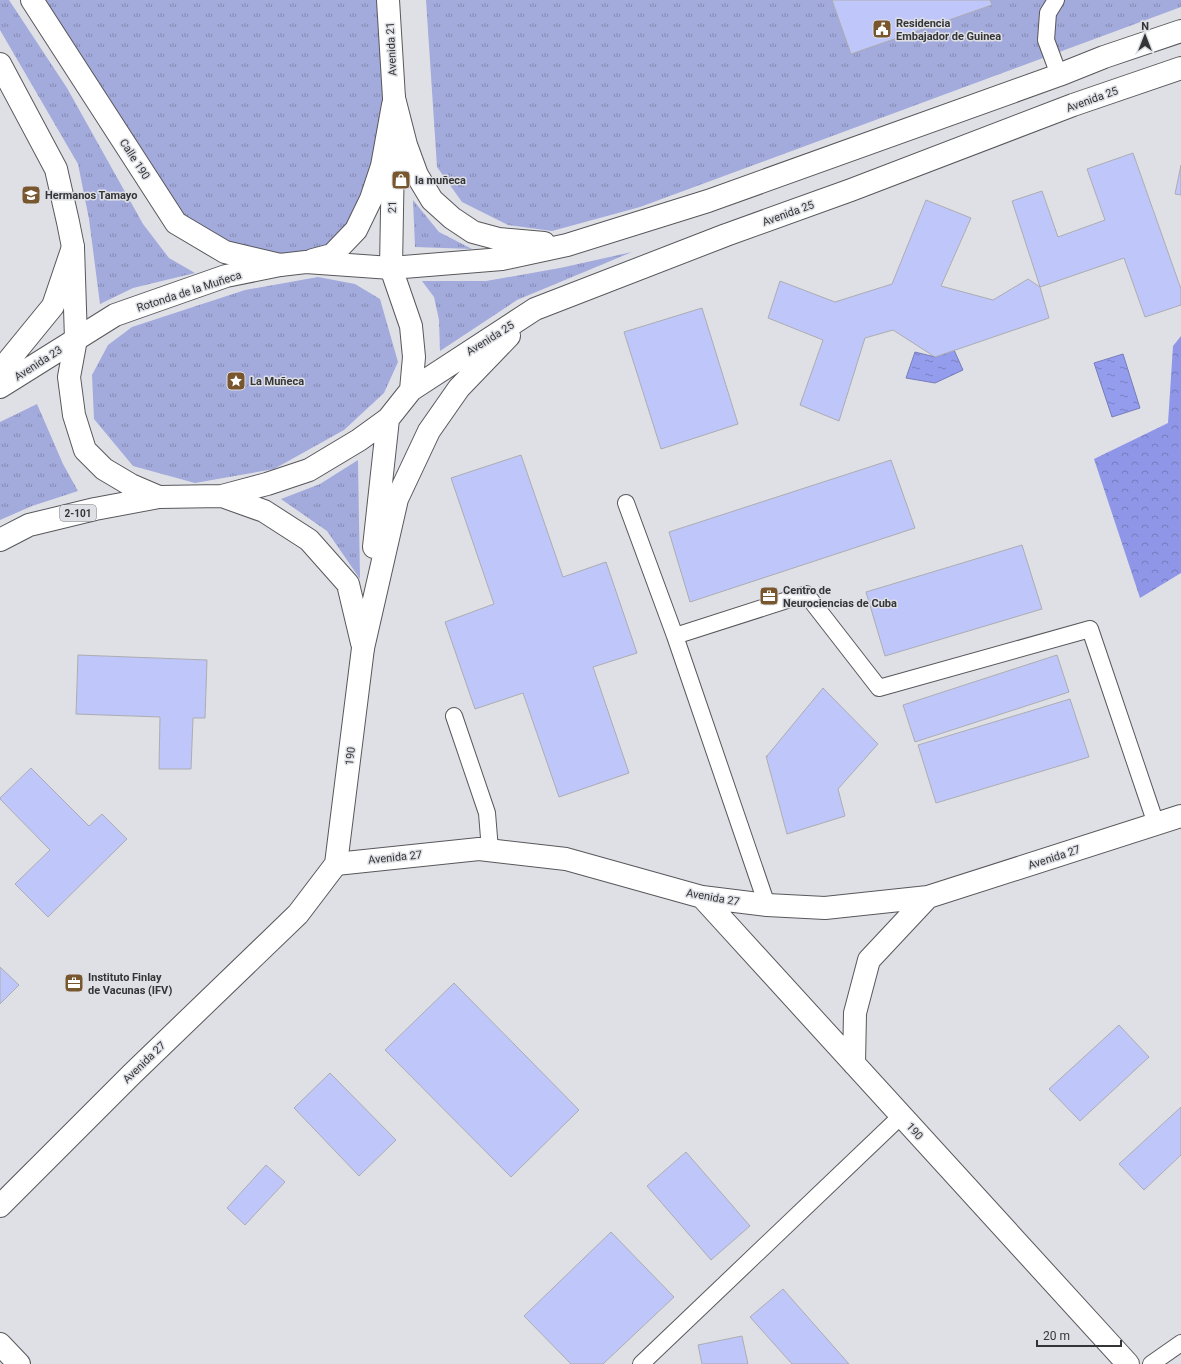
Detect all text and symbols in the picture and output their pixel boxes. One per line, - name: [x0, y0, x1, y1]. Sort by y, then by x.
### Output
- north arrow: [1125, 16, 1165, 56]
- place label: Residencia Embajador de Guinea: [896, 17, 1001, 43]
- public building icon: Residencia Embajador de Guinea: [871, 18, 893, 40]
- text: N: [1141, 20, 1149, 33]
- street label: Avenida 21: [384, 22, 399, 76]
- street label: Avenida 25: [1065, 84, 1120, 115]
- street label: Calle 190: [117, 137, 152, 182]
- shop icon: la muñeca: [390, 169, 412, 191]
- place label: la muñeca: [415, 174, 466, 187]
- school or university icon: Hermanos Tamayo: [20, 184, 42, 206]
- place label: Hermanos Tamayo: [45, 189, 138, 202]
- street label: Avenida 25: [761, 198, 816, 229]
- street label: 21: [386, 201, 399, 213]
- street label: Rotonda de la Muñeca: [135, 268, 243, 315]
- street label: Avenida 25: [464, 319, 517, 358]
- street label: Avenida 23: [12, 343, 64, 384]
- place icon: La Muñeca: [225, 370, 247, 392]
- place label: La Muñeca: [250, 375, 304, 388]
- road number: 2-101: [60, 505, 96, 521]
- place label: Centro de Neurociencias de Cuba: [783, 584, 897, 610]
- office icon: Centro de Neurociencias de Cuba: [758, 585, 780, 607]
- street label: 190: [343, 746, 358, 766]
- street label: Avenida 27: [1026, 843, 1082, 872]
- street label: Avenida 27: [368, 848, 423, 867]
- street label: Avenida 27: [685, 886, 741, 909]
- place label: Instituto Finlay de Vacunas (IFV): [88, 971, 172, 997]
- office icon: Instituto Finlay de Vacunas (IFV): [63, 972, 85, 994]
- street label: Avenida 27: [120, 1039, 168, 1086]
- street label: 190: [904, 1120, 926, 1143]
- scale bar: [1037, 1322, 1121, 1348]
- text: 20 m: [1043, 1329, 1070, 1343]

